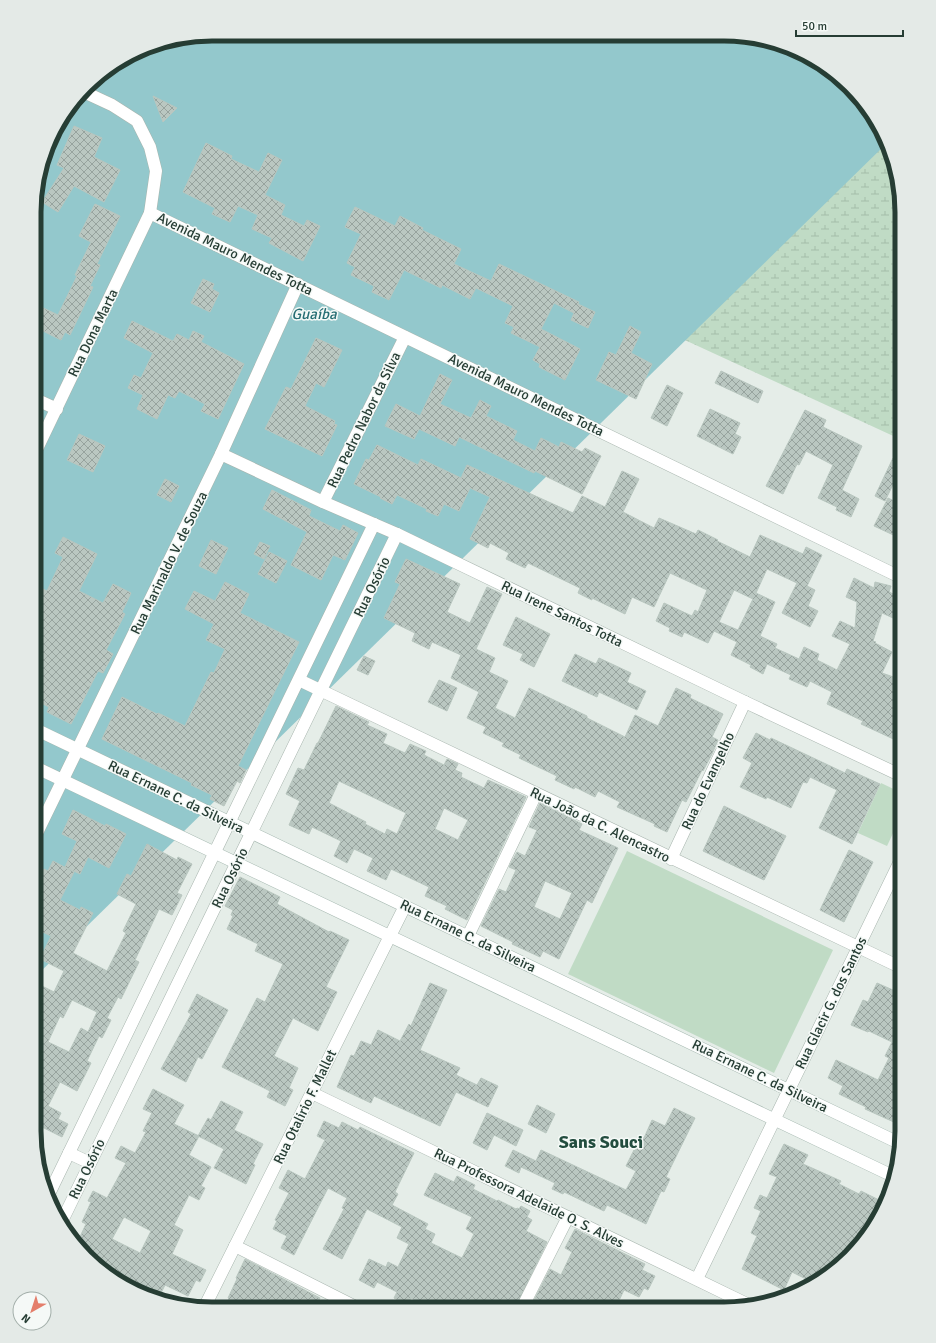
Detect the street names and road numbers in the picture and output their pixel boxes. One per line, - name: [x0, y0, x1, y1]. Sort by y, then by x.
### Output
- street label: Avenida Mauro Mendes Totta: [154, 209, 316, 299]
- street label: Rua Dona Marta: [64, 286, 122, 380]
- street label: Rua Pedro Nabor da Silva: [324, 349, 404, 491]
- street label: Avenida Mauro Mendes Totta: [445, 350, 607, 440]
- street label: Rua Marinaldo V. de Souza: [127, 489, 211, 637]
- street label: Rua Osório: [350, 554, 394, 620]
- street label: Rua Irene Santos Totta: [498, 577, 626, 651]
- street label: Rua do Evangelho: [678, 729, 738, 833]
- street label: Rua Ernane C. da Silveira: [105, 757, 247, 837]
- street label: Rua João da C. Alencastro: [527, 784, 673, 866]
- street label: Rua Osório: [208, 845, 252, 911]
- street label: Rua Ernane C. da Silveira: [397, 896, 539, 976]
- street label: Rua Glacir G. dos Santos: [792, 934, 870, 1072]
- street label: Rua Ernane C. da Silveira: [689, 1036, 831, 1116]
- street label: Rua Otalirio F. Mallet: [270, 1047, 340, 1167]
- street label: Rua Osório: [65, 1136, 109, 1202]
- street label: Rua Professora Adelaide O. S. Alves: [431, 1144, 627, 1252]

